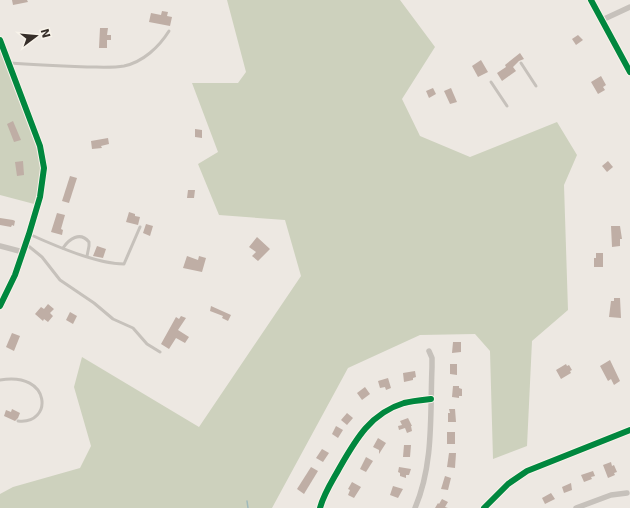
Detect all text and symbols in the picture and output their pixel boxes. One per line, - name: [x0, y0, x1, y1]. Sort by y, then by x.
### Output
- north arrow: [16, 16, 56, 56]
- text: N: [38, 27, 53, 40]

